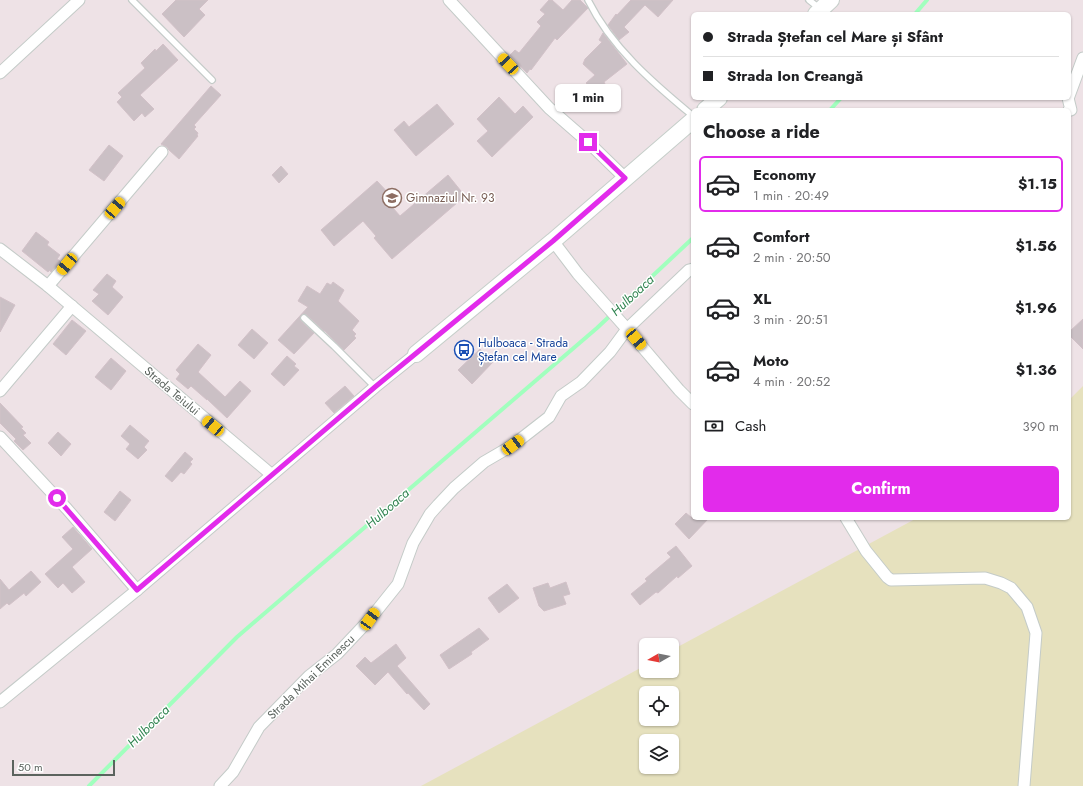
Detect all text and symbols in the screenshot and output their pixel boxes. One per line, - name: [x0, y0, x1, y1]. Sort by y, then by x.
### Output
- text: Strada Ștefan cel Mare și Sfânt: [727, 26, 943, 48]
- car: [495, 51, 521, 77]
- text: Strada Ion Creangă: [727, 65, 863, 87]
- callout: 1 min: [555, 84, 621, 112]
- text: 1 min: [572, 88, 604, 107]
- text: Choose a ride: [703, 119, 820, 145]
- route end: [579, 133, 597, 151]
- text: Economy: [753, 164, 816, 186]
- icon: car: [705, 166, 741, 202]
- text: $1.15: [1018, 173, 1057, 195]
- text: 1 min · 20:49: [753, 186, 829, 205]
- school or university icon: Gimnaziul Nr. 93: [381, 187, 403, 209]
- place label: Gimnaziul Nr. 93: [406, 189, 495, 207]
- car: [103, 195, 127, 221]
- text: Comfort: [753, 226, 810, 248]
- icon: car: [705, 228, 741, 264]
- text: $1.56: [1015, 235, 1057, 257]
- text: 2 min · 20:50: [753, 248, 831, 267]
- car: [55, 251, 79, 277]
- water label: Hulboaca: [606, 270, 658, 320]
- text: XL: [753, 288, 771, 310]
- icon: car: [705, 290, 741, 326]
- text: $1.96: [1015, 297, 1057, 319]
- text: 3 min · 20:51: [753, 310, 828, 329]
- car: [624, 326, 648, 352]
- place label: Hulboaca - Strada Ștefan cel Mare: [478, 334, 568, 366]
- bus stop icon: Hulboaca - Strada Ștefan cel Mare: [453, 339, 475, 361]
- text: Moto: [753, 350, 789, 372]
- icon: car: [705, 352, 741, 388]
- text: $1.36: [1016, 359, 1057, 381]
- street label: Strada Teiului: [140, 362, 204, 420]
- text: 4 min · 20:52: [753, 372, 830, 391]
- car: [200, 414, 226, 438]
- icon: cash: [703, 415, 725, 437]
- text: Cash: [735, 415, 766, 437]
- text: 390 m: [1023, 417, 1059, 436]
- car: [500, 433, 526, 457]
- button: Confirm: [703, 466, 1059, 512]
- water label: Hulboaca: [361, 484, 414, 533]
- route start: [48, 489, 66, 507]
- car: [358, 606, 382, 632]
- street label: Strada Mihai Eminescu: [263, 630, 359, 724]
- north arrow: [639, 638, 679, 678]
- map controls: [639, 638, 679, 774]
- button: locate: [639, 686, 679, 726]
- water label: Hulboaca: [123, 701, 174, 752]
- button: layers: [639, 734, 679, 774]
- scale bar: [12, 758, 115, 777]
- text: 50 m: [18, 759, 43, 775]

